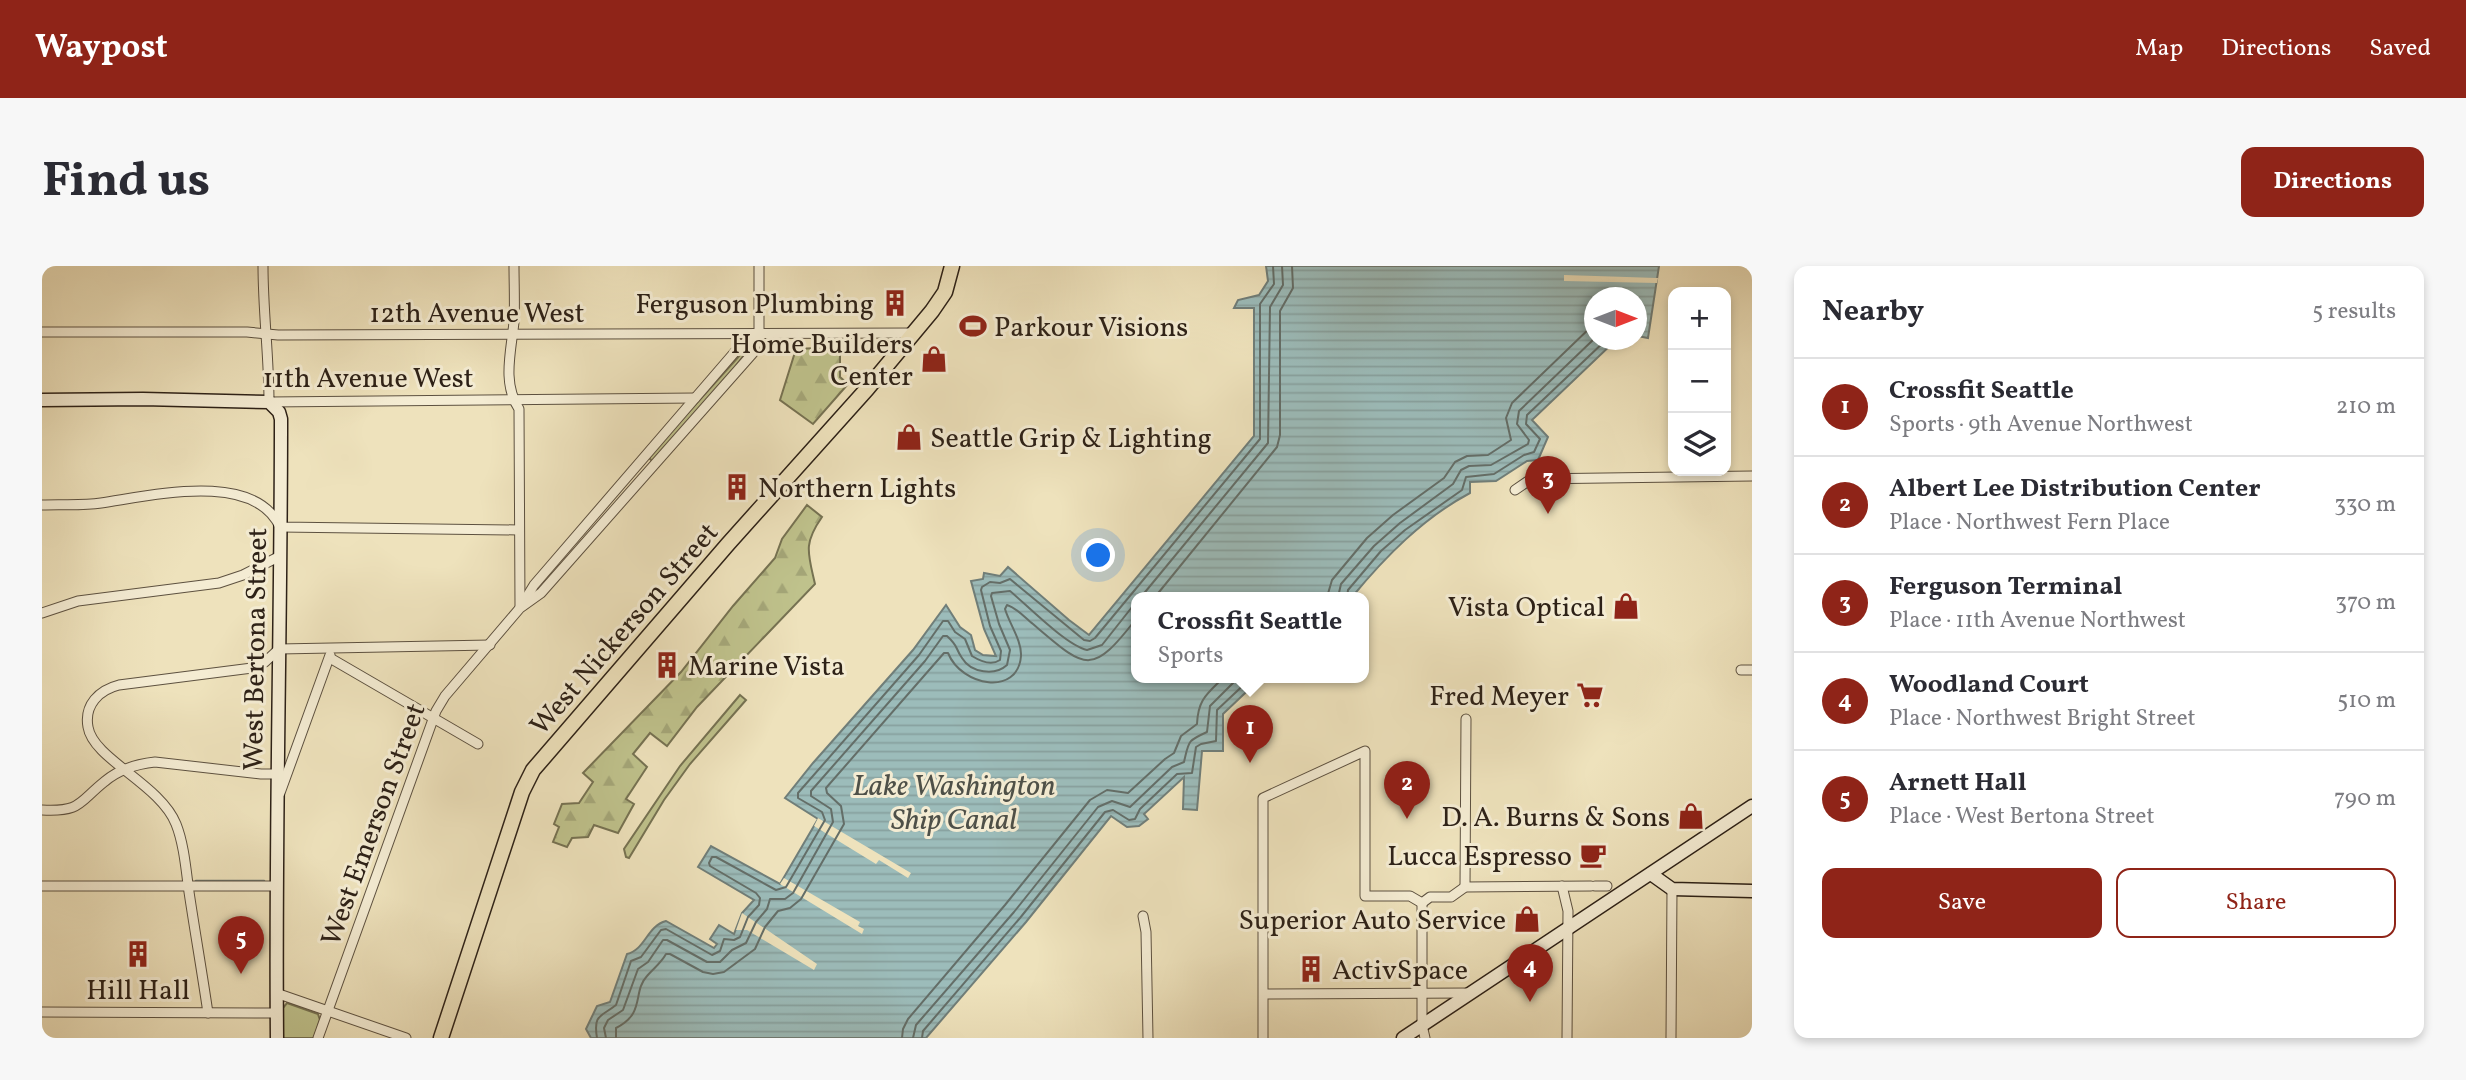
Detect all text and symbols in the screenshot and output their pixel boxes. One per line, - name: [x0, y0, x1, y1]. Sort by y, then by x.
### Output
- text: Waypost: [35, 26, 168, 72]
- text: Map: [2135, 32, 2183, 66]
- text: Directions: [2221, 32, 2331, 66]
- text: Saved: [2369, 32, 2431, 66]
- button: Directions: [2241, 147, 2424, 217]
- text: Find us: [42, 148, 210, 217]
- place label: Ferguson Plumbing: [635, 286, 874, 325]
- north arrow: [1584, 287, 1647, 350]
- map controls: [1668, 287, 1731, 476]
- button: +: [1668, 287, 1731, 350]
- building icon: Ferguson Plumbing: [880, 288, 910, 318]
- text: Nearby: [1822, 291, 1924, 333]
- street label: 12th Avenue West: [369, 295, 585, 334]
- text: 5 results: [2312, 296, 2396, 328]
- place label: Parkour Visions: [994, 309, 1188, 348]
- sports icon: Parkour Visions: [958, 311, 988, 341]
- place label: Home Builders Center: [731, 326, 913, 397]
- shop icon: Home Builders Center: [919, 344, 949, 374]
- button: −: [1668, 350, 1731, 413]
- street label: 11th Avenue West: [262, 360, 474, 399]
- text: Crossfit Seattle: [1889, 373, 2074, 409]
- text: 1: [1840, 391, 1850, 423]
- text: 210 m: [2336, 391, 2396, 423]
- text: Sports · 9th Avenue Northwest: [1889, 409, 2193, 441]
- button: layers: [1668, 413, 1731, 476]
- place label: Seattle Grip & Lighting: [930, 420, 1212, 459]
- shop icon: Seattle Grip & Lighting: [894, 422, 924, 452]
- pin: 3: [1525, 456, 1571, 514]
- place label: Northern Lights: [758, 470, 956, 509]
- text: Albert Lee Distribution Center: [1889, 471, 2261, 507]
- building icon: Northern Lights: [722, 472, 752, 502]
- text: 2: [1839, 489, 1851, 521]
- text: 330 m: [2334, 489, 2396, 521]
- text: Place · Northwest Fern Place: [1889, 507, 2170, 539]
- street label: West Nickerson Street: [522, 515, 728, 744]
- street label: West Bertona Street: [235, 527, 278, 771]
- your location: [1081, 538, 1115, 572]
- text: Ferguson Terminal: [1889, 569, 2122, 605]
- text: 3: [1839, 587, 1851, 619]
- text: 370 m: [2335, 587, 2396, 619]
- place label: Vista Optical: [1448, 589, 1605, 628]
- shop icon: Vista Optical: [1611, 591, 1641, 621]
- popup: [1131, 592, 1369, 683]
- text: Crossfit Seattle: [1158, 604, 1342, 640]
- text: Place · 11th Avenue Northwest: [1889, 605, 2186, 637]
- text: Sports: [1158, 640, 1223, 672]
- place label: Marine Vista: [688, 648, 845, 687]
- building icon: Marine Vista: [652, 650, 682, 680]
- text: Woodland Court: [1889, 667, 2089, 703]
- place label: Fred Meyer: [1429, 678, 1569, 717]
- supermarket icon: Fred Meyer: [1575, 680, 1605, 710]
- text: 4: [1838, 685, 1852, 717]
- text: 510 m: [2337, 685, 2396, 717]
- street label: West Emerson Street: [312, 698, 436, 952]
- text: Place · Northwest Bright Street: [1889, 703, 2196, 735]
- pin: 1: [1227, 705, 1273, 763]
- pin: 2: [1384, 761, 1430, 819]
- text: Arnett Hall: [1889, 765, 2026, 801]
- water label: Lake Washington Ship Canal: [853, 766, 1055, 842]
- text: 5: [1839, 783, 1851, 815]
- text: 790 m: [2334, 783, 2396, 815]
- place label: D. A. Burns & Sons: [1441, 799, 1670, 838]
- shop icon: D. A. Burns & Sons: [1676, 801, 1706, 831]
- text: Place · West Bertona Street: [1889, 801, 2155, 833]
- place label: Lucca Espresso: [1387, 838, 1572, 877]
- cafe icon: Lucca Espresso: [1578, 840, 1608, 870]
- button: Save: [1822, 868, 2102, 938]
- button: Share: [2116, 868, 2396, 938]
- place label: Superior Auto Service: [1239, 902, 1506, 941]
- shop icon: Superior Auto Service: [1512, 904, 1542, 934]
- pin: 5: [218, 916, 264, 974]
- building icon: Hill Hall: [123, 939, 153, 969]
- pin: 4: [1507, 944, 1553, 1002]
- place label: ActivSpace: [1332, 952, 1468, 991]
- building icon: ActivSpace: [1296, 954, 1326, 984]
- place label: Hill Hall: [86, 972, 190, 1011]

